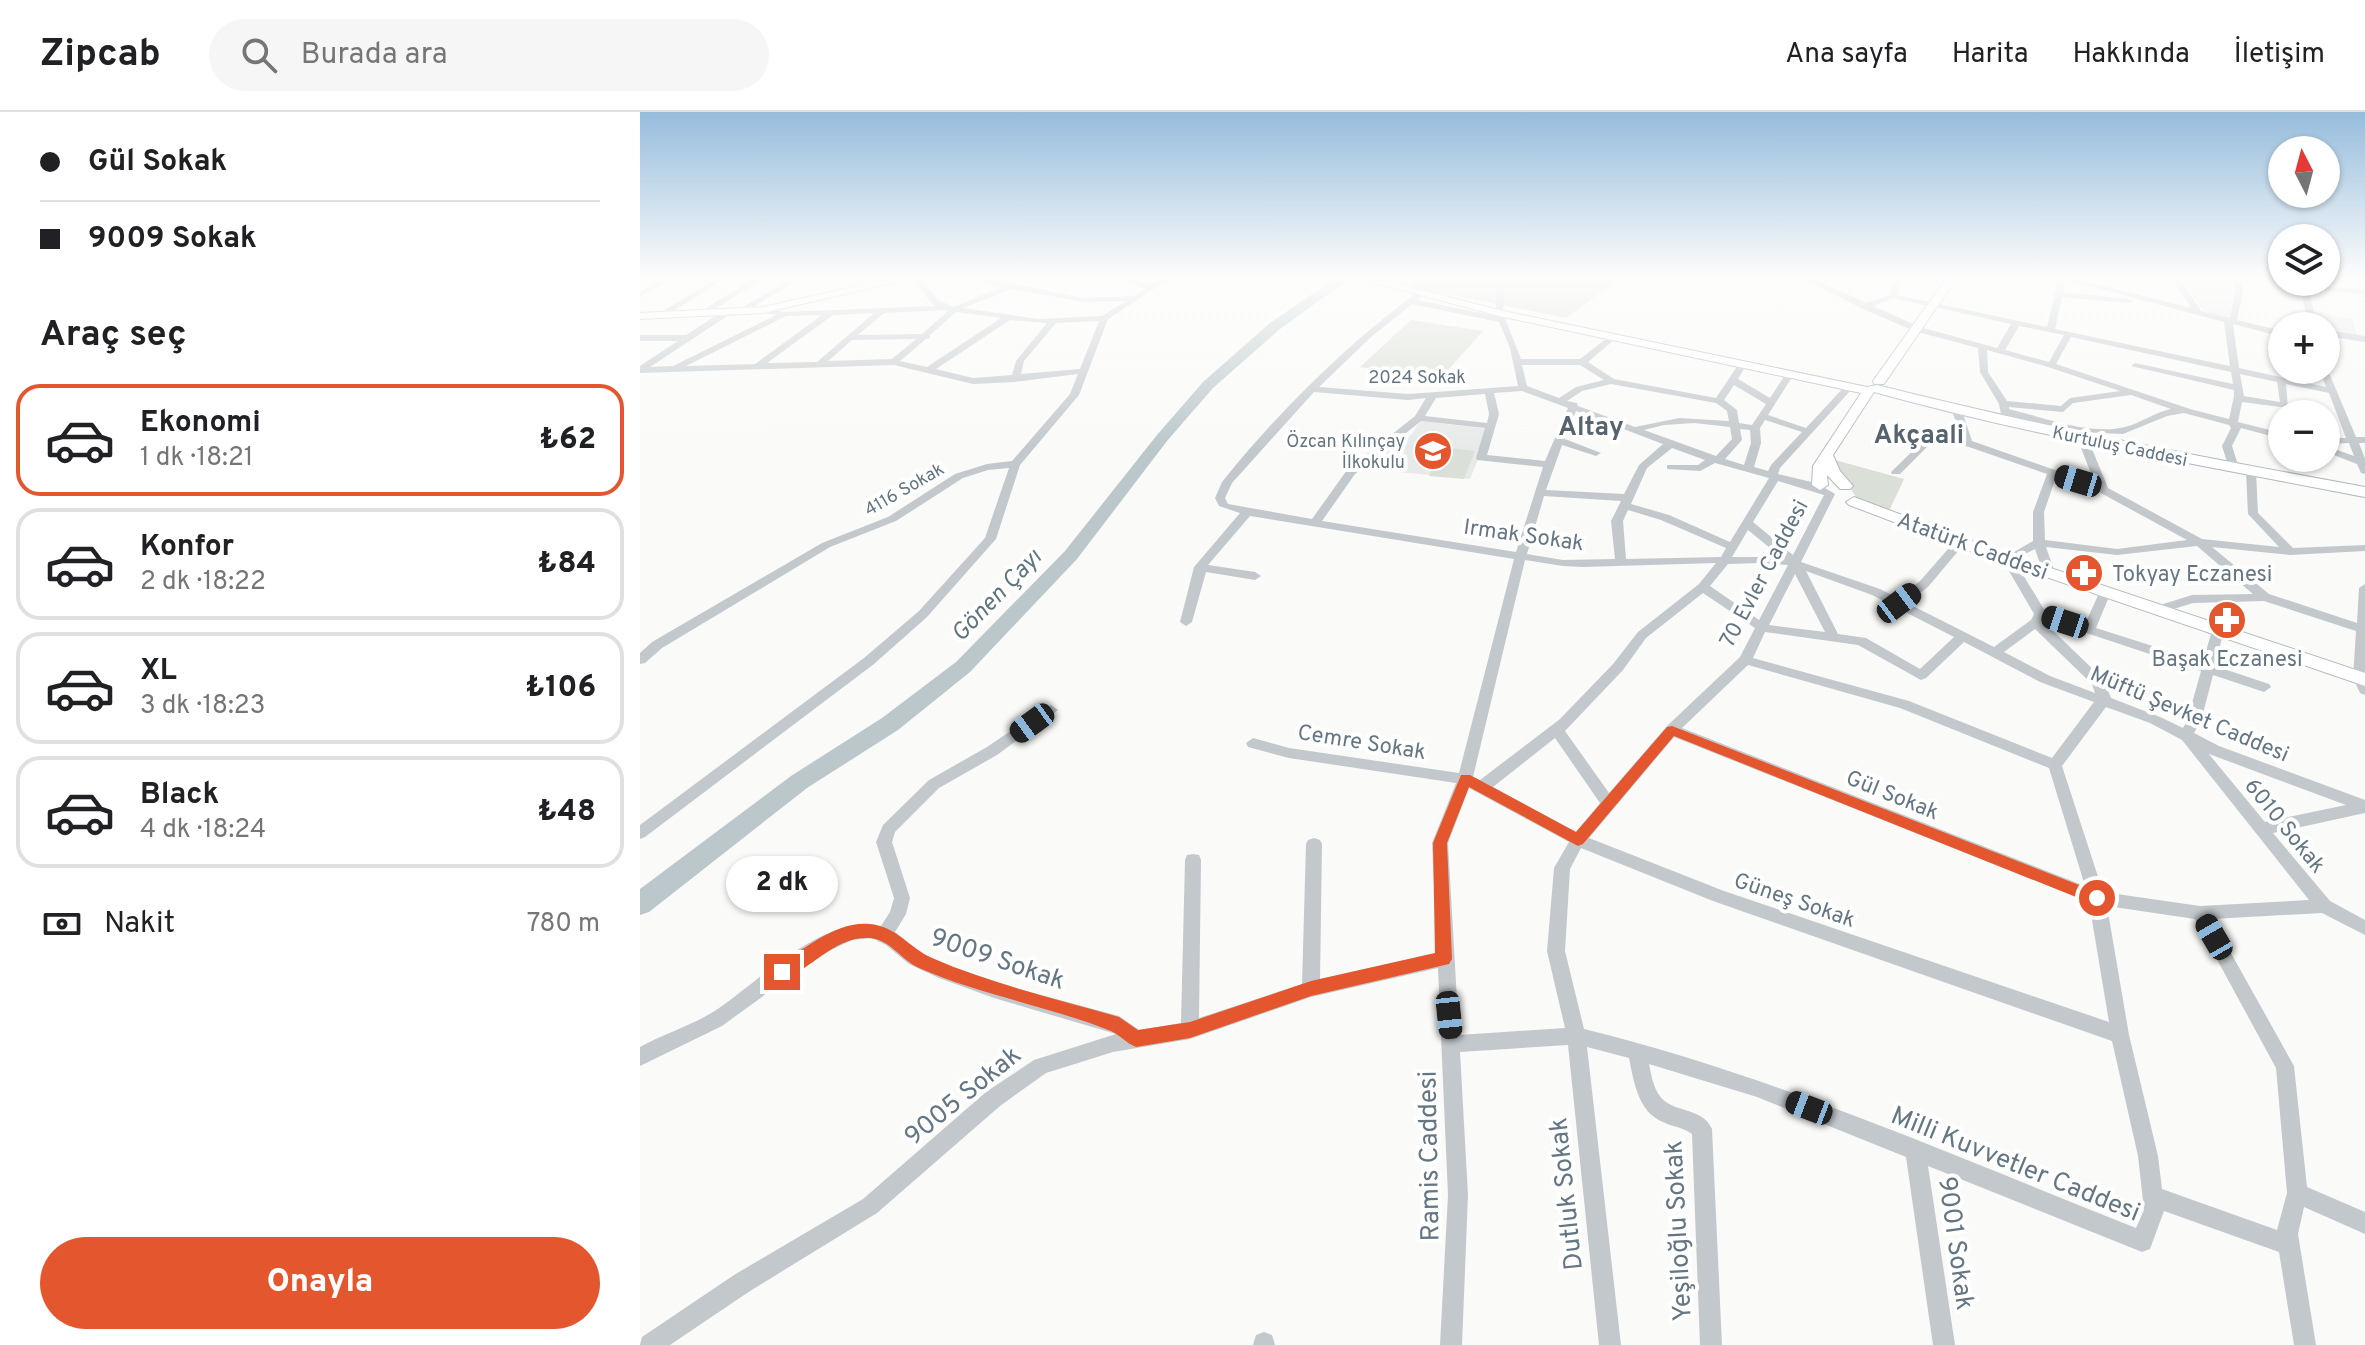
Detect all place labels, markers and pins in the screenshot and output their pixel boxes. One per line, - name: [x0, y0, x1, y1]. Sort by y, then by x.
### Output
- place label: Özcan Kılınçay İlkokulu: [1286, 429, 1405, 475]
- school or university icon: Özcan Kılınçay İlkokulu: [1412, 430, 1454, 472]
- pharmacy icon: Tokyay Eczanesi: [2063, 552, 2105, 594]
- place label: Tokyay Eczanesi: [2112, 562, 2272, 589]
- pharmacy icon: Başak Eczanesi: [2206, 599, 2248, 641]
- place label: Başak Eczanesi: [2151, 647, 2303, 674]

